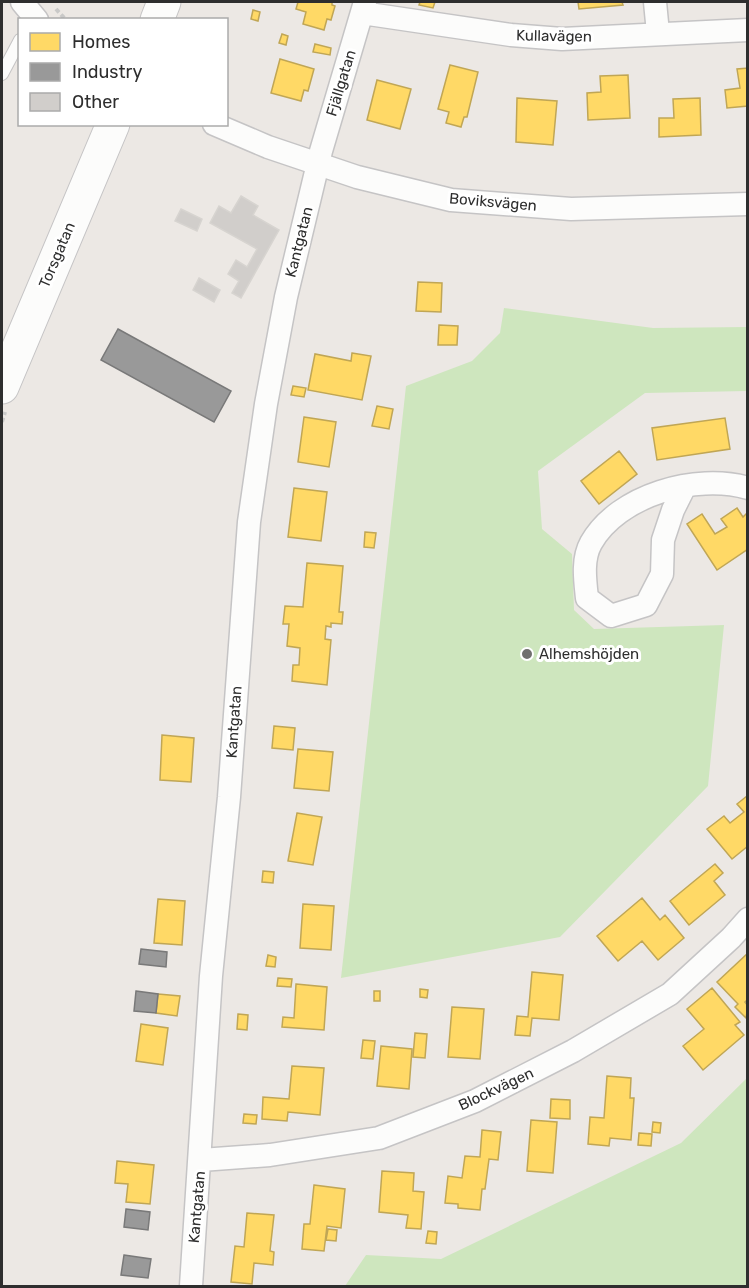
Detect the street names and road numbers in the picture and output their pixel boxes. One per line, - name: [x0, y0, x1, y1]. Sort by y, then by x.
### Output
- street label: Kullavägen: [516, 26, 592, 46]
- street label: Fjällgatan: [322, 48, 360, 118]
- street label: Boviksvägen: [448, 189, 538, 215]
- street label: Kantgatan: [282, 205, 316, 279]
- street label: Torsgatan: [35, 219, 79, 291]
- street label: Kantgatan: [222, 685, 246, 759]
- street label: Blockvägen: [455, 1064, 537, 1114]
- street label: Kantgatan: [185, 1170, 209, 1244]

